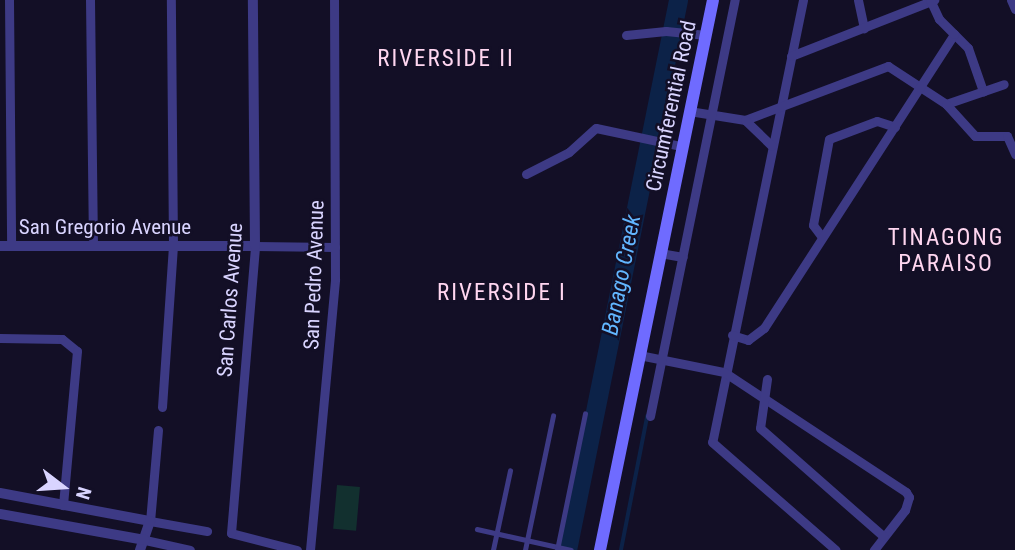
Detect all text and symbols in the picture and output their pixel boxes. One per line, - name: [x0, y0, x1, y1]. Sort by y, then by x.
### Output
- street label: Circumferential Road: [641, 18, 701, 194]
- district label: RIVERSIDE II: [379, 45, 513, 73]
- street label: San Pedro Avenue: [299, 200, 329, 350]
- water label: Banago Creek: [597, 212, 647, 338]
- street label: San Gregorio Avenue: [19, 214, 191, 240]
- street label: San Carlos Avenue: [212, 222, 248, 378]
- district label: TINAGONG PARAISO: [889, 224, 1003, 278]
- district label: RIVERSIDE I: [438, 279, 566, 307]
- north arrow: [28, 452, 98, 522]
- text: N: [71, 484, 96, 502]

